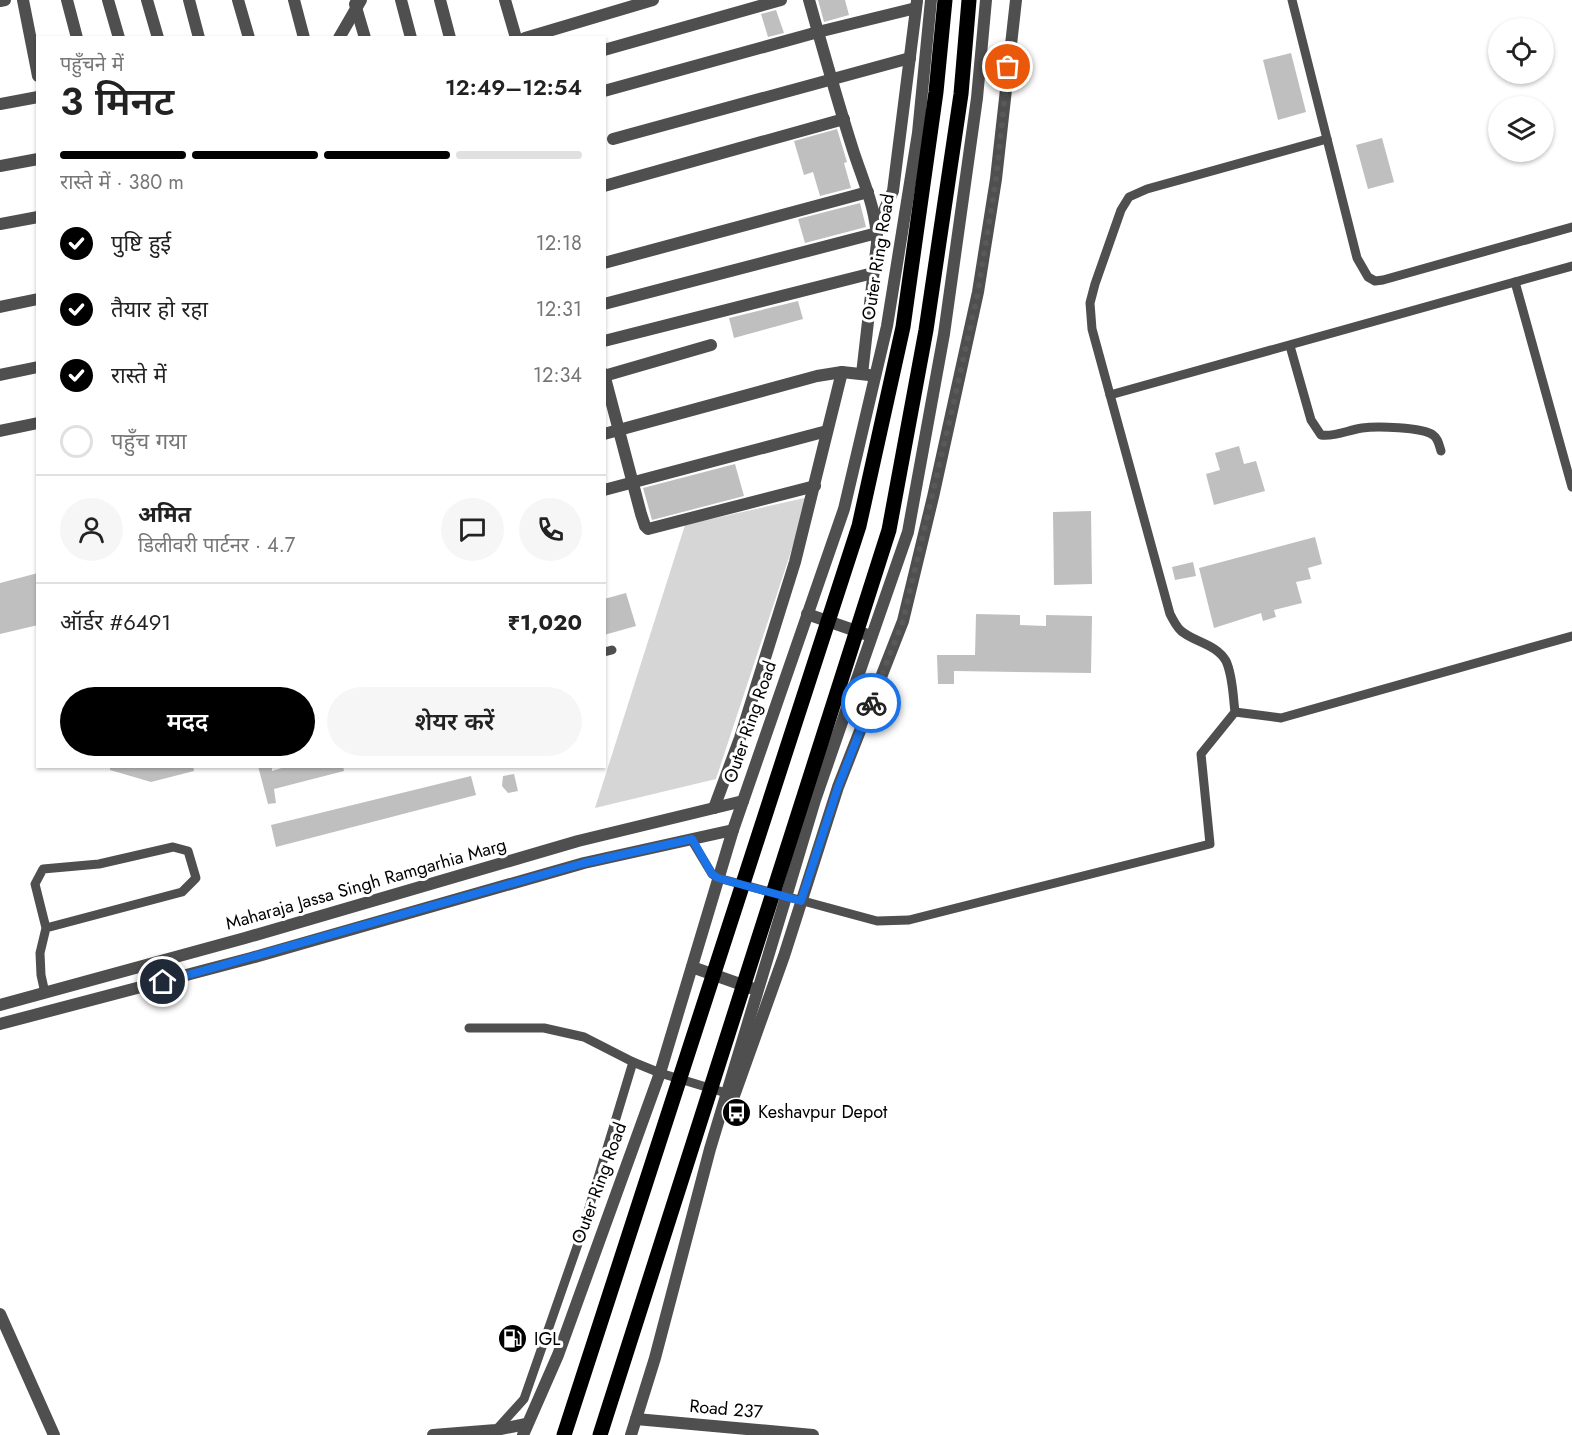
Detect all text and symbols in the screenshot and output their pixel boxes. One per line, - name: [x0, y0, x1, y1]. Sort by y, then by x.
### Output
- map controls: [1488, 18, 1554, 162]
- button: locate: [1488, 18, 1554, 84]
- pin: [982, 41, 1033, 92]
- text: पहुँचने में: [60, 50, 124, 79]
- icon: bag: [991, 50, 1024, 83]
- text: 12:49–12:54: [445, 71, 582, 103]
- text: 3 मिनट: [60, 73, 174, 130]
- button: layers: [1488, 96, 1554, 162]
- text: रास्ते में · 380 m: [60, 168, 184, 197]
- street label: Outer Ring Road: [855, 192, 901, 322]
- icon: check: [60, 227, 93, 260]
- text: पुष्टि हुई: [111, 227, 171, 259]
- text: 12:18: [536, 229, 582, 258]
- icon: check: [60, 293, 93, 326]
- text: तैयार हो रहा: [111, 293, 208, 325]
- text: 12:31: [536, 295, 582, 324]
- icon: check: [60, 359, 93, 392]
- text: रास्ते में: [111, 359, 167, 391]
- text: 12:34: [533, 361, 582, 390]
- text: पहुँच गया: [111, 425, 187, 457]
- button: person: [60, 498, 123, 561]
- text: अमित: [138, 498, 191, 530]
- button: chat: [441, 498, 504, 561]
- button: phone: [519, 498, 582, 561]
- text: डिलीवरी पार्टनर · 4.7: [138, 531, 295, 560]
- text: ऑर्डर #6491: [60, 606, 171, 638]
- text: ₹1,020: [508, 606, 582, 638]
- street label: Outer Ring Road: [717, 657, 783, 787]
- courier: [841, 673, 901, 733]
- button: मदद: [60, 687, 315, 756]
- button: शेयर करें: [327, 687, 582, 756]
- icon: bike: [855, 687, 888, 720]
- street label: Maharaja Jassa Singh Ramgarhia Marg: [223, 831, 509, 937]
- pin: [137, 956, 188, 1007]
- icon: home: [146, 965, 179, 998]
- bus stop icon: Keshavpur Depot: [721, 1096, 753, 1128]
- place label: Keshavpur Depot: [758, 1099, 888, 1125]
- street label: Outer Ring Road: [565, 1119, 633, 1247]
- fuel station icon: IGL: [497, 1323, 529, 1355]
- place label: IGL: [534, 1326, 560, 1352]
- street label: Road 237: [688, 1393, 764, 1425]

